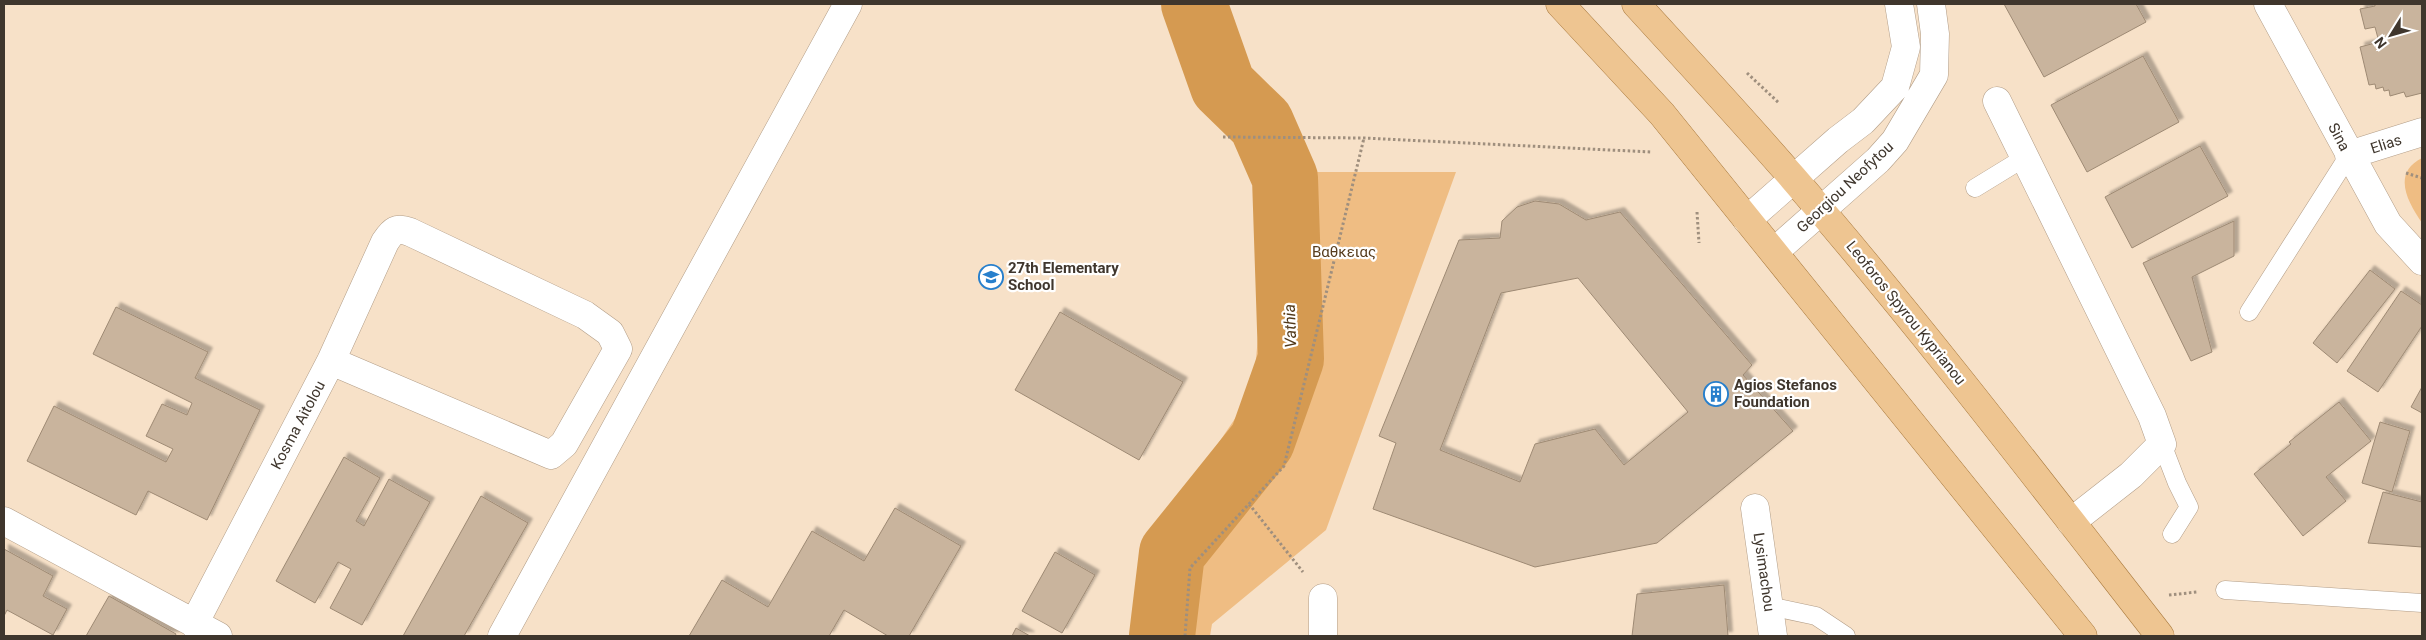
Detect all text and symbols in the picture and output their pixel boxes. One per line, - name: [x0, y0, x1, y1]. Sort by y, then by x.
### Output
- north arrow: [2366, 10, 2416, 60]
- text: N: [2371, 34, 2390, 52]
- street label: Sina: [2324, 120, 2354, 154]
- street label: Elias: [2368, 131, 2404, 157]
- street label: Georgiou Neofytou: [1793, 138, 1897, 236]
- street label: Leoforos Spyrou Kyprianou: [1842, 237, 1970, 389]
- park label: Βαθκειας: [1312, 243, 1376, 261]
- place label: 27th Elementary School: [1008, 259, 1119, 294]
- school or university icon: 27th Elementary School: [978, 264, 1004, 290]
- water label: Vathia: [1280, 304, 1300, 348]
- place label: Agios Stefanos Foundation: [1734, 376, 1837, 411]
- street label: Kosma Aitolou: [267, 378, 329, 472]
- building icon: Agios Stefanos Foundation: [1703, 381, 1729, 407]
- street label: Lysimachou: [1750, 531, 1778, 613]

